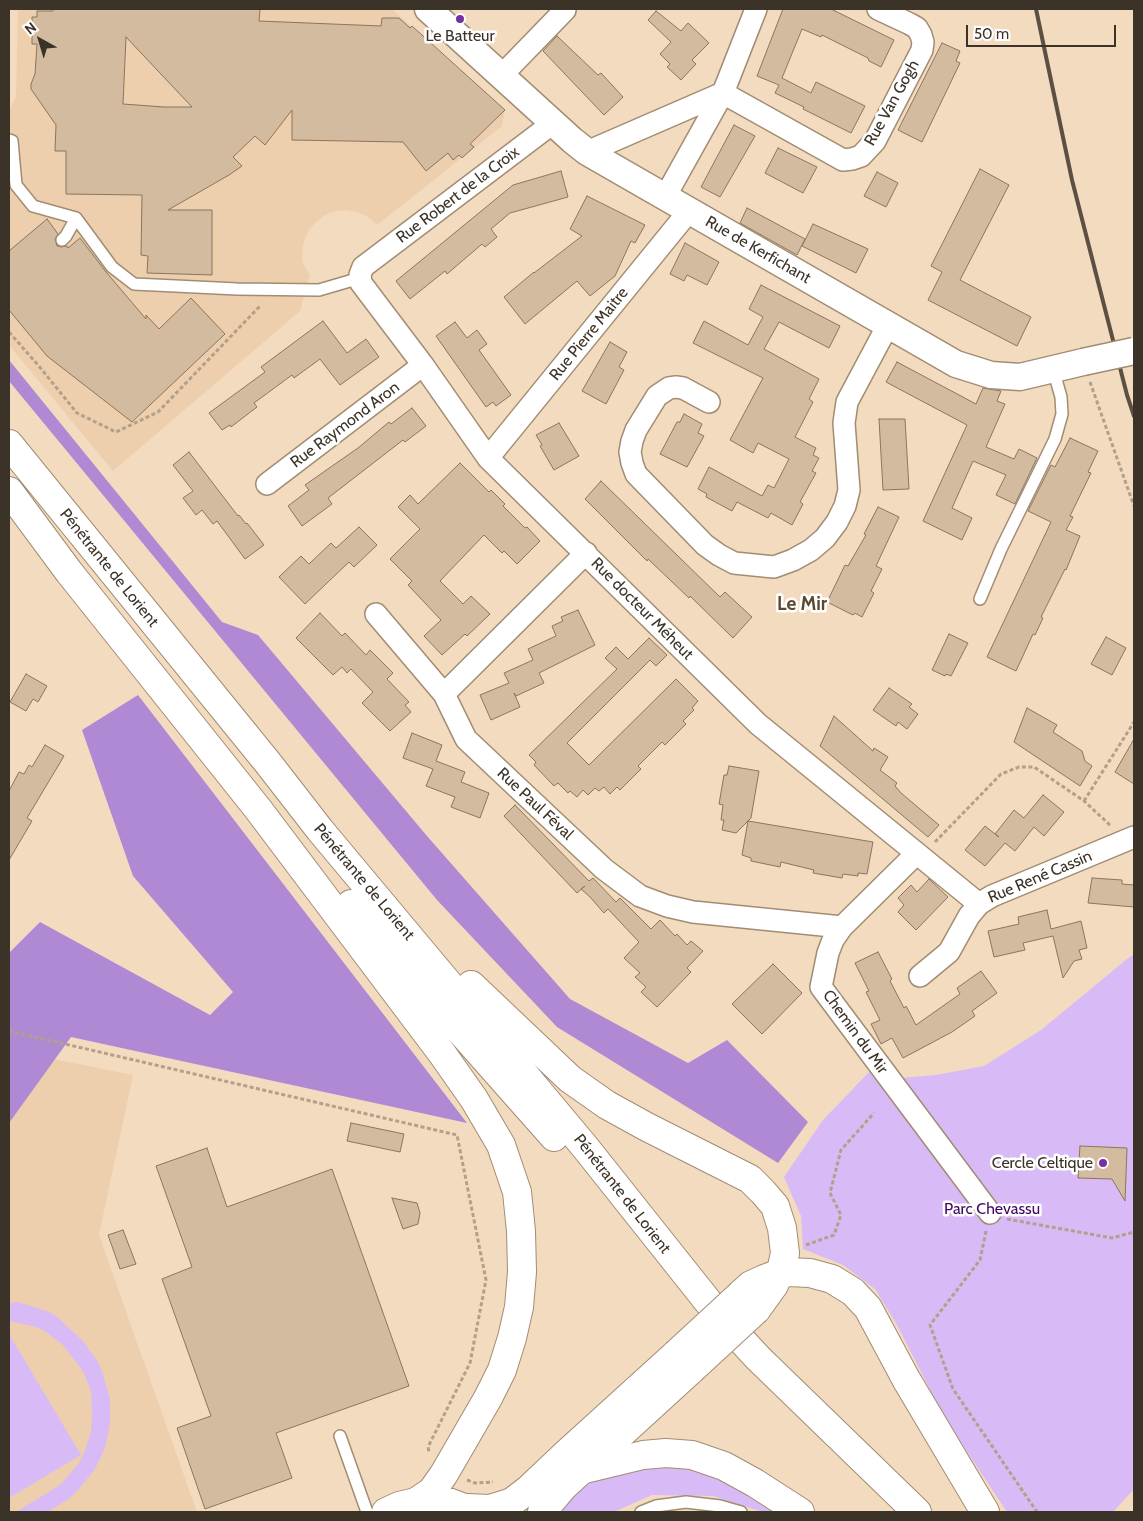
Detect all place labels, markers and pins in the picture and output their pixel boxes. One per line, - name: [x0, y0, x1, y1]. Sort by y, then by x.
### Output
- marker: Le Batteur: [454, 13, 466, 25]
- place label: Le Batteur: [425, 26, 495, 46]
- place label: Cercle Celtique: [992, 1153, 1093, 1173]
- marker: Cercle Celtique: [1097, 1157, 1109, 1169]

